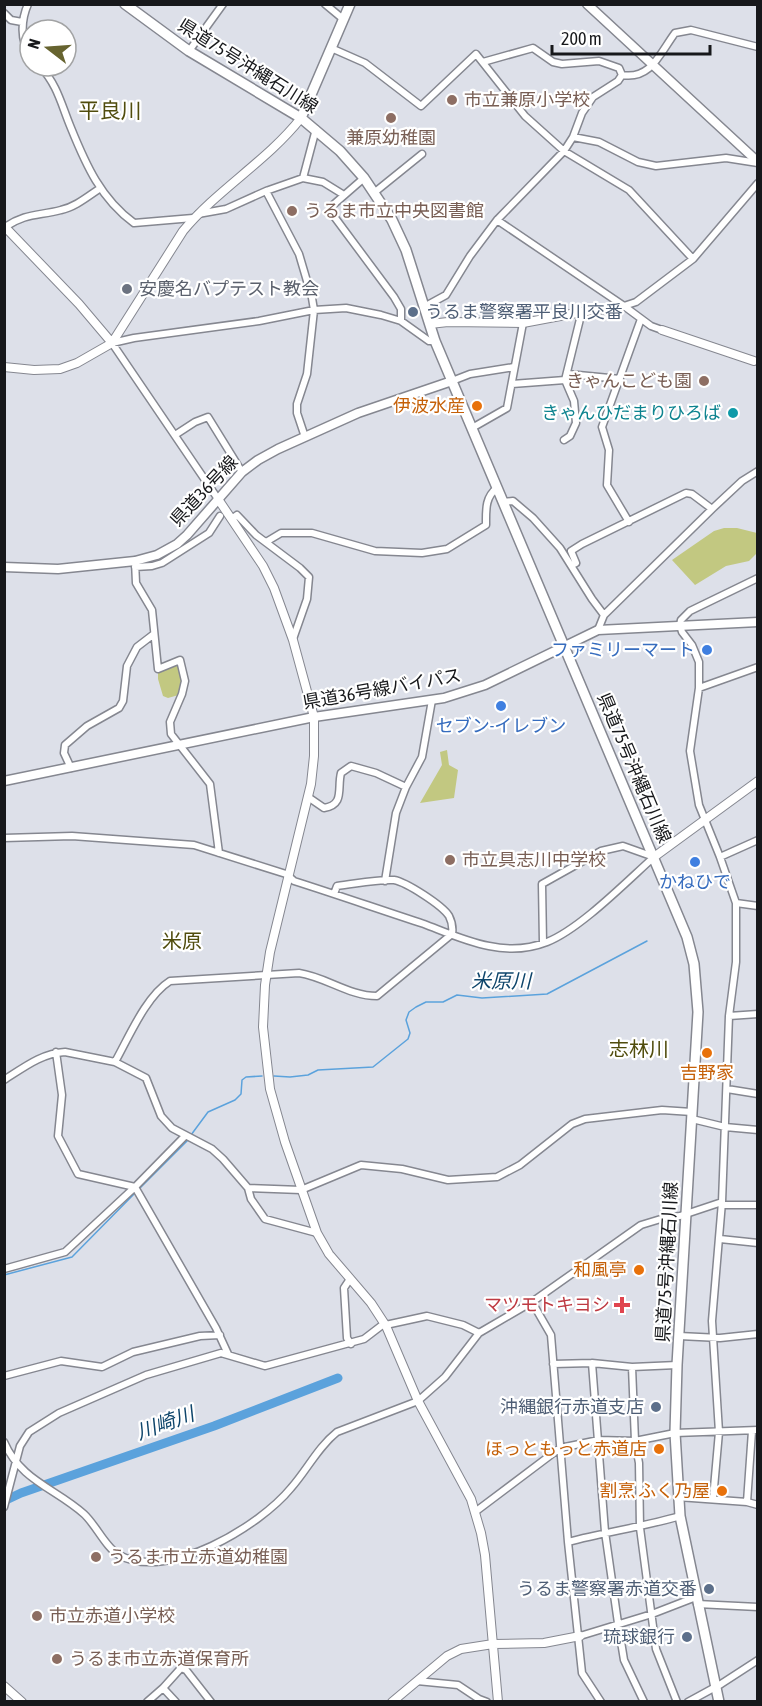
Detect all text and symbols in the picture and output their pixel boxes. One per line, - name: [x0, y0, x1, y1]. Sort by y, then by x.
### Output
- street label: 県道75号沖縄石川線: [174, 14, 322, 117]
- north arrow: [18, 18, 78, 78]
- scale bar: [552, 18, 710, 56]
- text: 200 m: [561, 28, 602, 49]
- text: N: [24, 36, 44, 51]
- place label: 市立兼原小学校: [464, 89, 590, 110]
- marker: 市立兼原小学校: [445, 93, 459, 107]
- district label: 平良川: [79, 98, 142, 122]
- marker: 兼原幼稚園: [384, 111, 398, 125]
- place label: 兼原幼稚園: [346, 127, 436, 148]
- place label: うるま市立中央図書館: [304, 200, 484, 221]
- marker: うるま市立中央図書館: [285, 204, 299, 218]
- place label: 安慶名バプテスト教会: [139, 278, 319, 299]
- marker: 安慶名バプテスト教会: [120, 282, 134, 296]
- place label: うるま警察署平良川交番: [425, 301, 623, 322]
- marker: うるま警察署平良川交番: [406, 305, 420, 319]
- place label: きゃんこども園: [566, 370, 692, 391]
- marker: きゃんこども園: [697, 374, 711, 388]
- place label: 伊波水産: [393, 395, 465, 416]
- marker: 伊波水産: [470, 399, 484, 413]
- place label: きゃんひだまりひろば: [541, 402, 721, 423]
- marker: きゃんひだまりひろば: [726, 406, 740, 420]
- street label: 県道36号線: [166, 451, 242, 530]
- place label: ファミリーマート: [551, 639, 695, 660]
- marker: ファミリーマート: [700, 643, 714, 657]
- street label: 県道36号線バイパス: [301, 664, 463, 713]
- street label: 県道75号沖縄石川線: [593, 690, 676, 846]
- marker: セブン-イレブン: [494, 699, 508, 713]
- place label: セブン-イレブン: [436, 715, 566, 736]
- place label: 市立具志川中学校: [462, 849, 606, 870]
- marker: 市立具志川中学校: [443, 853, 457, 867]
- marker: かねひで: [688, 855, 702, 869]
- place label: かねひで: [659, 871, 731, 892]
- district label: 米原: [162, 929, 202, 952]
- water label: 米原川: [471, 969, 533, 992]
- district label: 志林川: [609, 1037, 669, 1060]
- marker: 吉野家: [700, 1046, 714, 1060]
- place label: 吉野家: [680, 1062, 734, 1083]
- street label: 県道75号沖縄石川線: [652, 1181, 681, 1343]
- place label: 和風亭: [573, 1259, 627, 1280]
- marker: 和風亭: [632, 1263, 646, 1277]
- place label: マツモトキヨシ: [484, 1294, 610, 1315]
- marker: マツモトキヨシ: [615, 1298, 629, 1312]
- place label: 沖縄銀行赤道支店: [500, 1396, 644, 1417]
- marker: 沖縄銀行赤道支店: [649, 1400, 663, 1414]
- water label: 川崎川: [133, 1401, 199, 1444]
- place label: ほっともっと赤道店: [485, 1438, 647, 1459]
- marker: ほっともっと赤道店: [652, 1442, 666, 1456]
- place label: 割烹 ふく乃屋: [600, 1480, 710, 1501]
- marker: 割烹 ふく乃屋: [715, 1484, 729, 1498]
- place label: うるま市立赤道幼稚園: [108, 1546, 288, 1567]
- marker: うるま市立赤道幼稚園: [89, 1550, 103, 1564]
- place label: うるま警察署赤道交番: [517, 1578, 697, 1599]
- marker: うるま警察署赤道交番: [702, 1582, 716, 1596]
- place label: 市立赤道小学校: [49, 1605, 175, 1626]
- marker: 市立赤道小学校: [30, 1609, 44, 1623]
- place label: 琉球銀行: [603, 1626, 675, 1647]
- marker: 琉球銀行: [680, 1630, 694, 1644]
- place label: うるま市立赤道保育所: [69, 1648, 249, 1669]
- marker: うるま市立赤道保育所: [50, 1652, 64, 1666]

